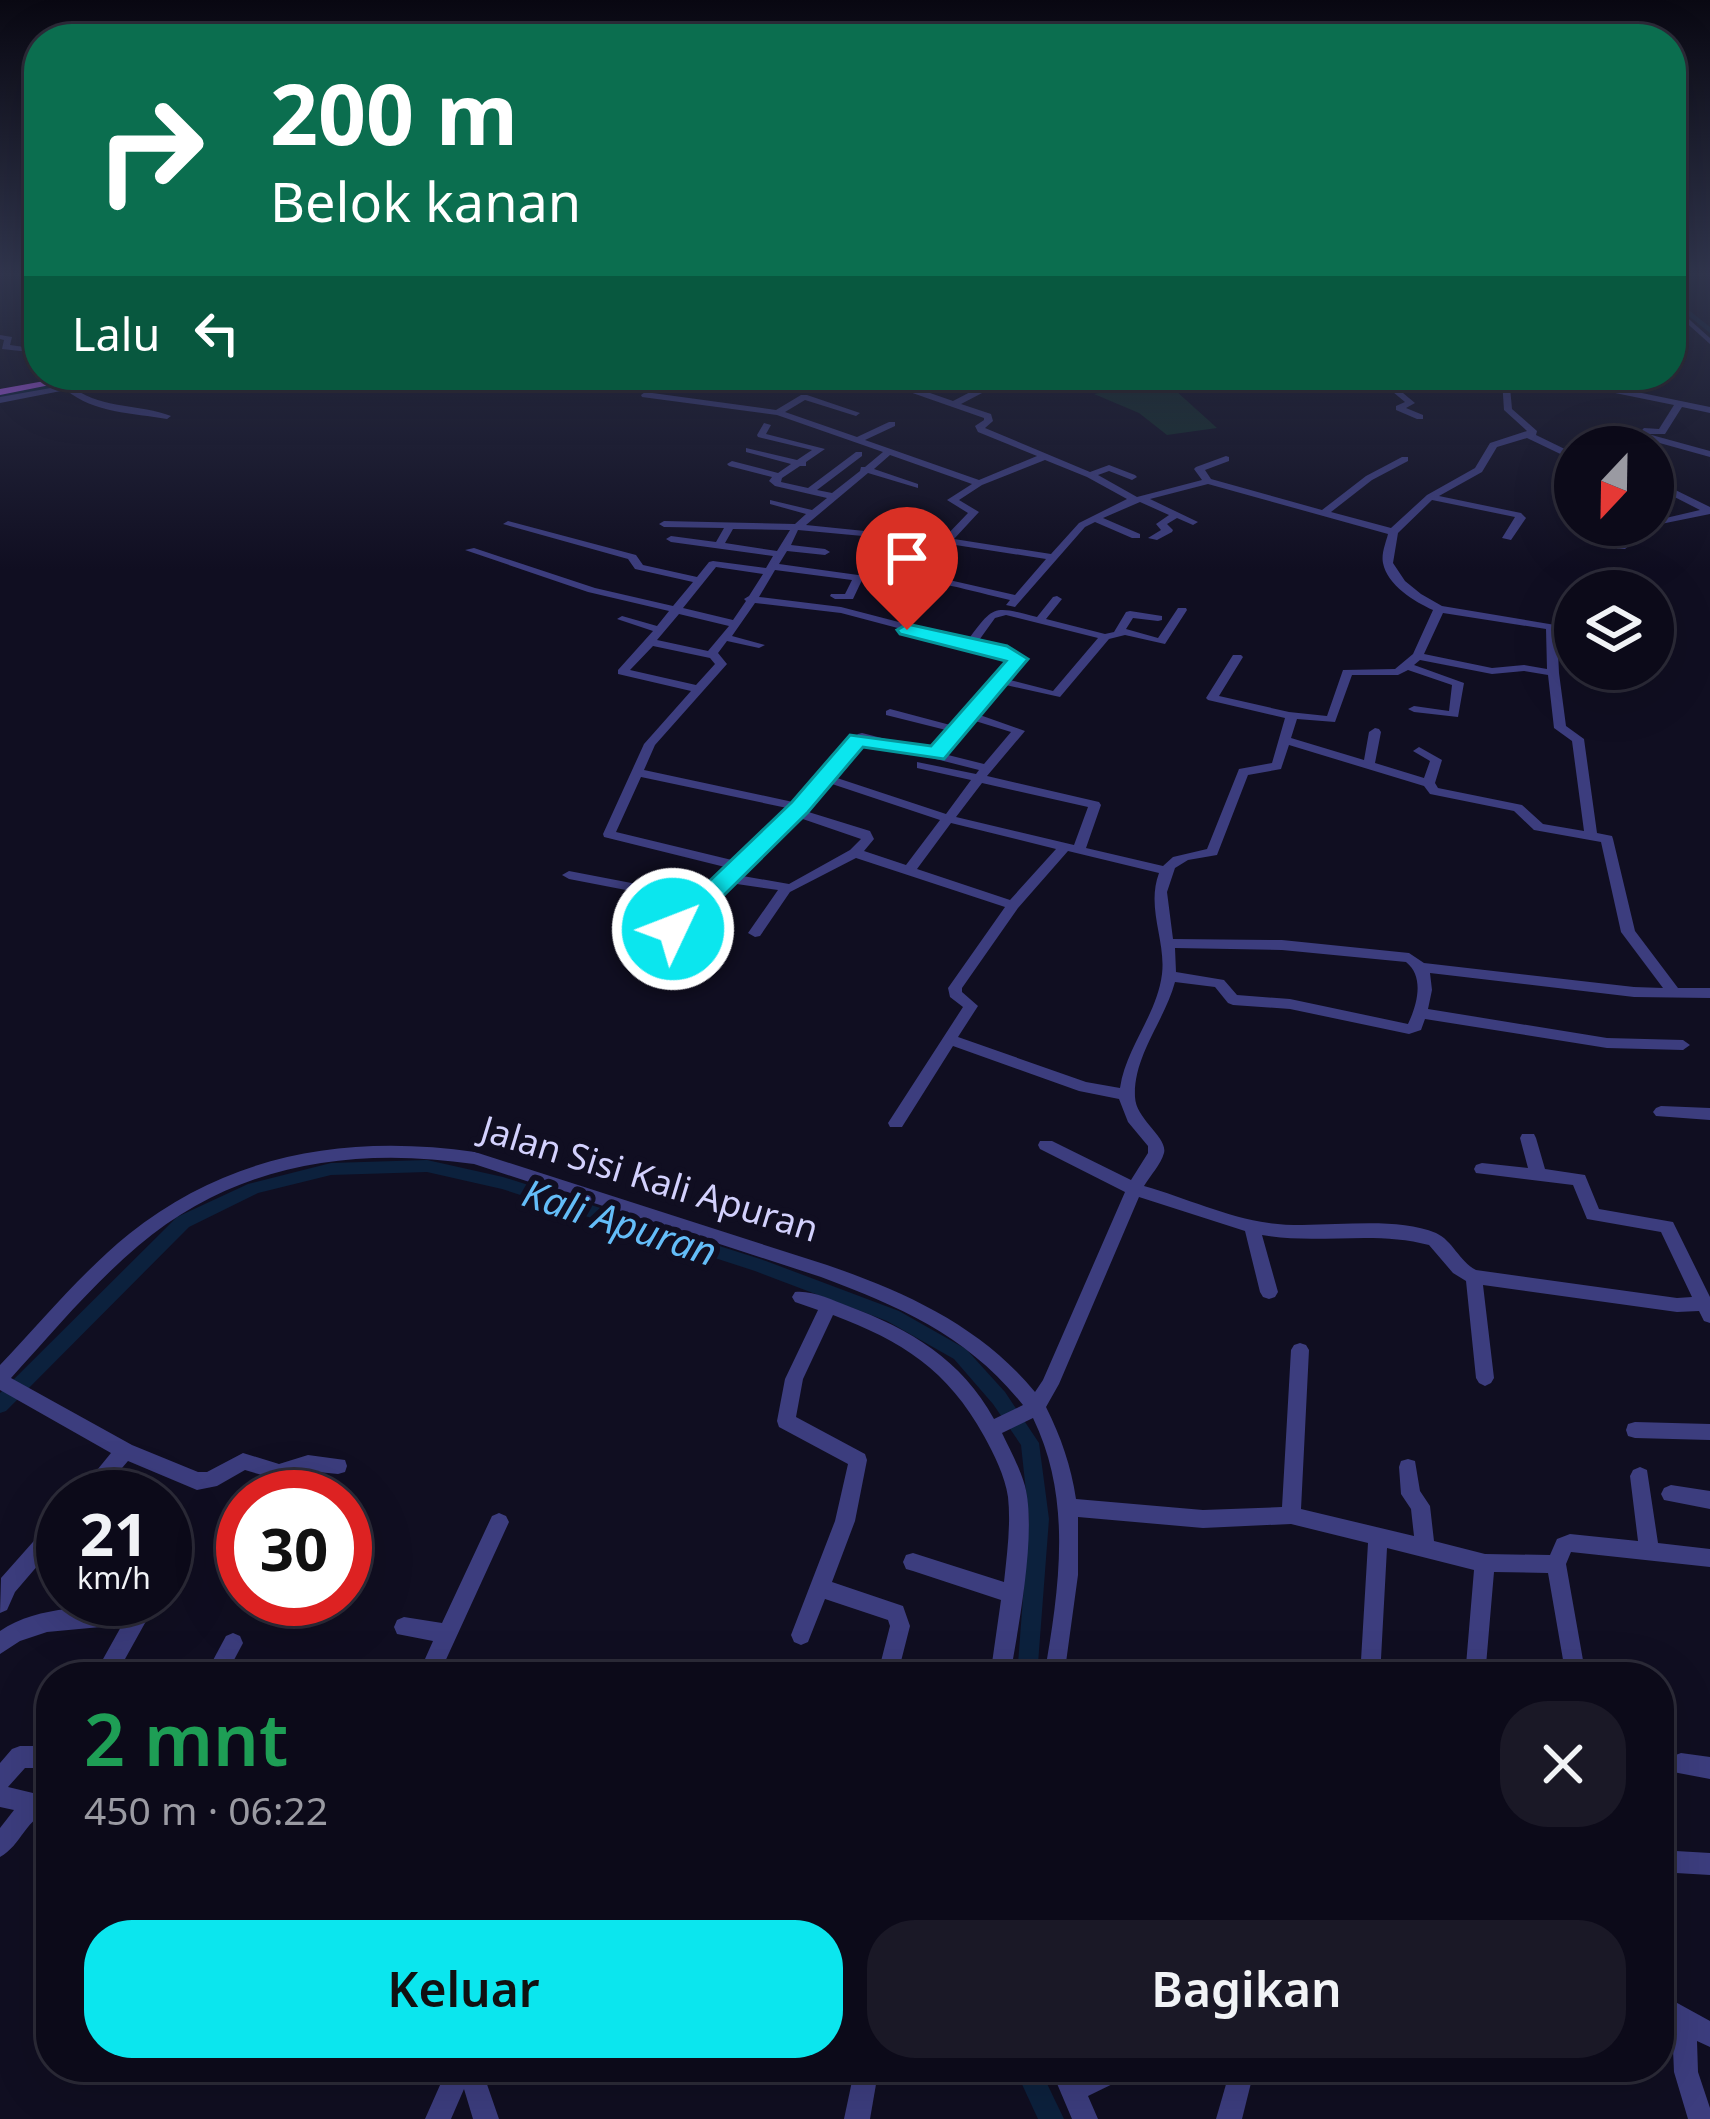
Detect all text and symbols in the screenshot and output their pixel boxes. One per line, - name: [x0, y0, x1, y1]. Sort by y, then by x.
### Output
- text: 200 m: [270, 55, 518, 170]
- icon: right: [72, 72, 228, 228]
- text: Belok kanan: [270, 164, 581, 238]
- icon: left: [184, 300, 250, 366]
- text: Lalu: [72, 303, 160, 364]
- north arrow: [1554, 426, 1674, 546]
- map controls: [1554, 426, 1674, 690]
- pin: [856, 507, 958, 630]
- icon: arrive: [874, 525, 940, 591]
- button: layers: [1554, 570, 1674, 690]
- position arrow: [610, 866, 736, 992]
- street label: Jalan Sisi Kali Apuran: [476, 1106, 824, 1250]
- water label: Kali Apuran: [517, 1168, 723, 1274]
- speed limit sign: 30: [216, 1470, 372, 1626]
- text: 21: [80, 1492, 148, 1574]
- text: km/h: [77, 1557, 151, 1598]
- text: 2 mnt: [84, 1689, 288, 1787]
- button: close: [1500, 1701, 1626, 1827]
- text: 450 m · 06:22: [84, 1783, 328, 1836]
- button: Keluar: [84, 1920, 843, 2058]
- button: Bagikan: [867, 1920, 1626, 2058]

